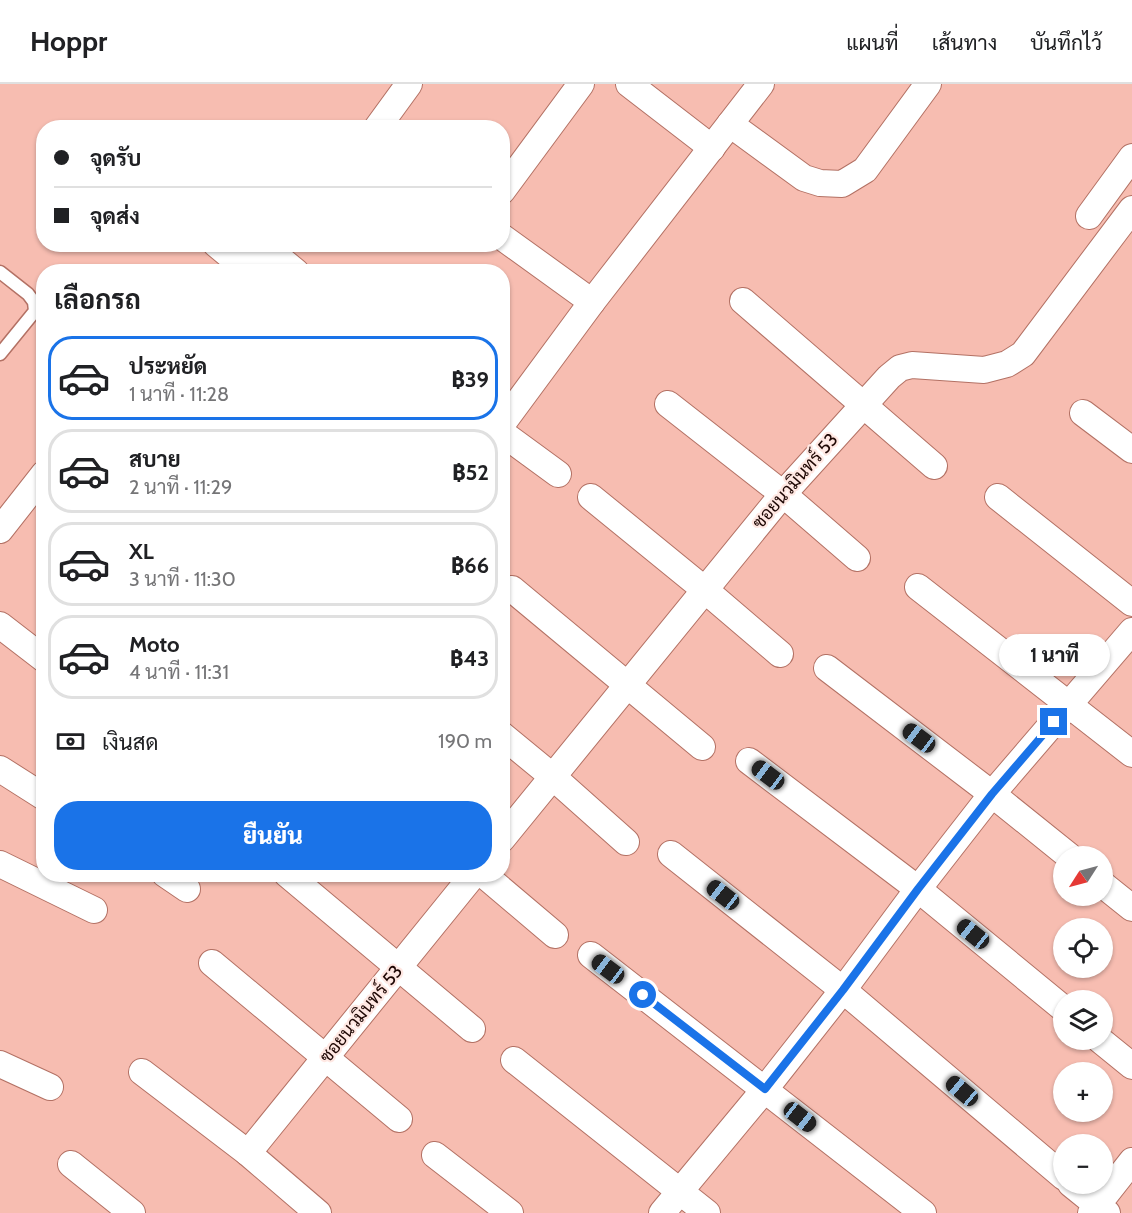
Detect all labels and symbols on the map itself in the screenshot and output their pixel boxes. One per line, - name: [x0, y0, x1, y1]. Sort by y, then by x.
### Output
- street label: ซอยนวมินทร์ 53: [746, 427, 842, 533]
- callout: 1 นาที: [998, 635, 1110, 677]
- route end: [1040, 708, 1067, 735]
- car: [899, 720, 939, 756]
- car: [748, 757, 788, 793]
- north arrow: [1053, 846, 1113, 906]
- car: [703, 877, 743, 913]
- car: [953, 916, 993, 952]
- car: [588, 951, 628, 987]
- street label: ซอยนวมินทร์ 53: [313, 959, 407, 1067]
- route start: [629, 981, 656, 1008]
- car: [942, 1073, 982, 1109]
- car: [780, 1099, 820, 1135]

